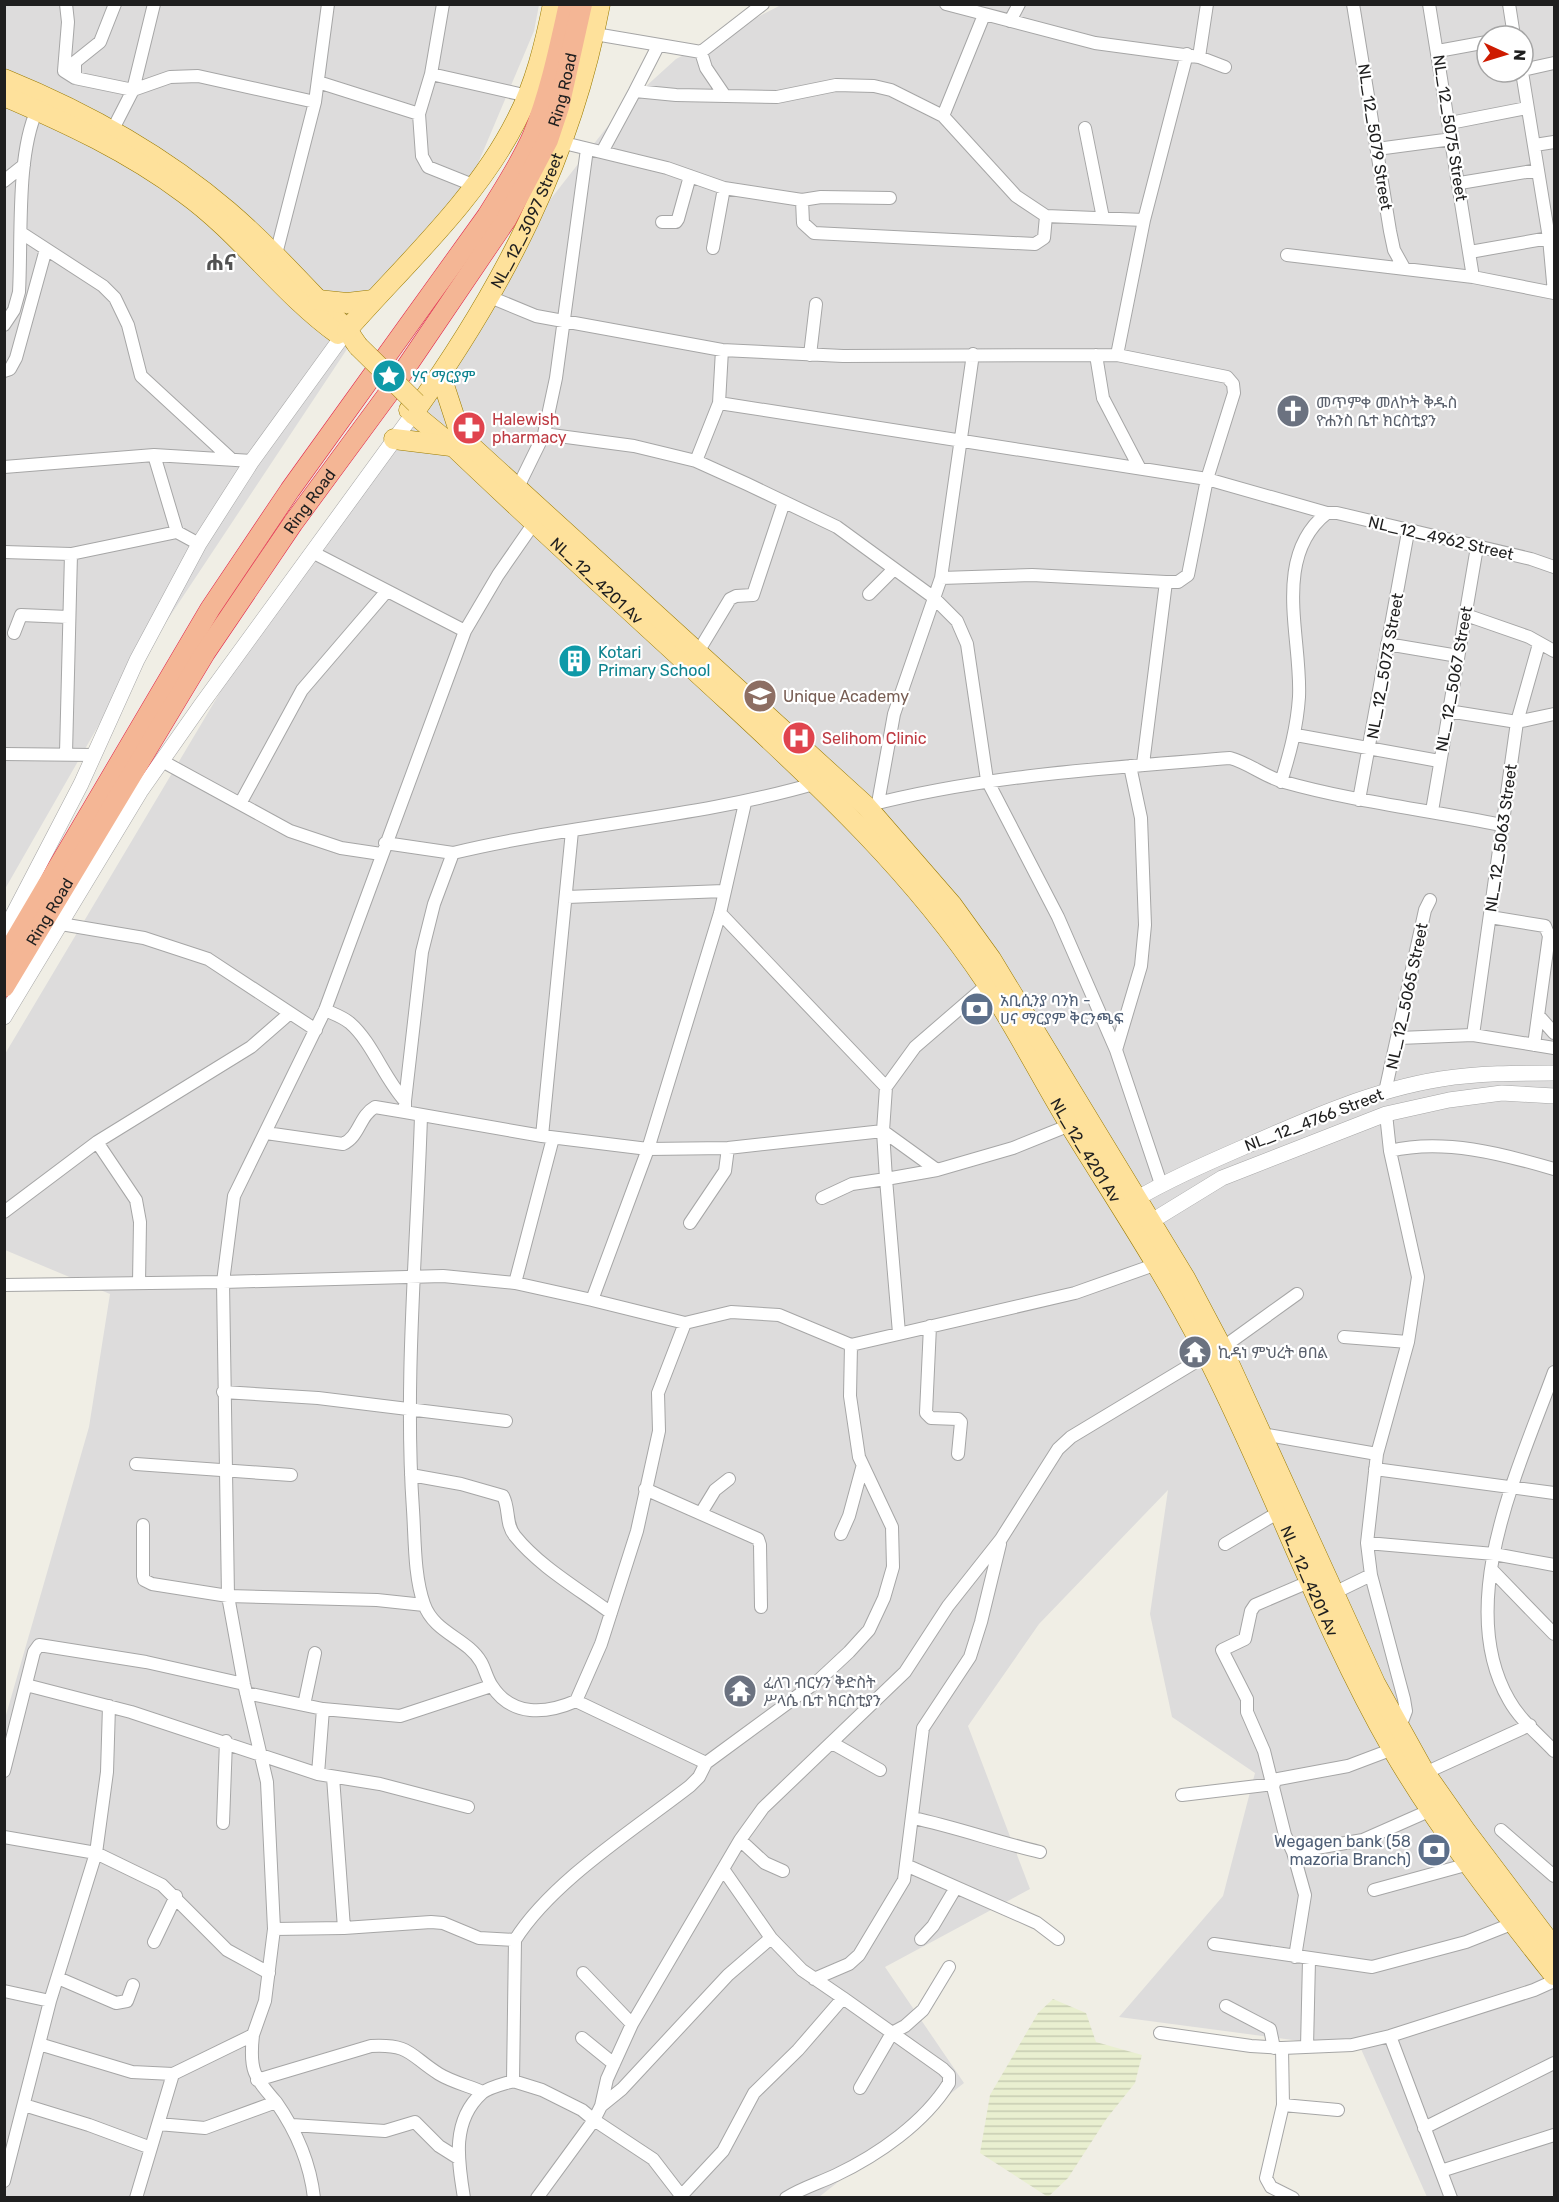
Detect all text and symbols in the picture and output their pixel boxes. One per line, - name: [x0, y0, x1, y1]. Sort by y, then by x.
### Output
- north arrow: [1475, 24, 1535, 84]
- text: N: [1510, 49, 1529, 61]
- street label: Ring Road: [544, 51, 580, 129]
- street label: NL_12_5075 Street: [1429, 53, 1471, 203]
- street label: NL_12_5079 Street: [1354, 63, 1396, 211]
- street label: NL_12_3097 Street: [486, 150, 567, 292]
- district label: ሐና: [206, 249, 237, 276]
- place icon: ሃና ማርያም: [371, 358, 407, 394]
- place label: ሃና ማርያም: [412, 367, 475, 386]
- church icon: መጥምቀ መለኮት ቅዱስ ዮሐንስ ቤተ ክርስቲያን: [1275, 393, 1311, 429]
- place label: መጥምቀ መለኮት ቅዱስ ዮሐንስ ቤተ ክርስቲያን: [1316, 393, 1457, 430]
- pharmacy icon: Halewish pharmacy: [451, 410, 487, 446]
- place label: Halewish pharmacy: [492, 410, 567, 447]
- street label: Ring Road: [279, 465, 339, 537]
- street label: NL_12_4962 Street: [1366, 512, 1516, 564]
- street label: NL_12_4201 Av: [547, 533, 647, 628]
- street label: NL_12_5073 Street: [1363, 591, 1407, 741]
- street label: NL_12_5067 Street: [1432, 605, 1476, 753]
- building icon: Kotari Primary School: [557, 643, 593, 679]
- place label: Kotari Primary School: [598, 643, 710, 680]
- school or university icon: Unique Academy: [742, 678, 778, 714]
- place label: Unique Academy: [783, 687, 909, 706]
- hospital icon: Selihom Clinic: [781, 720, 817, 756]
- place label: Selihom Clinic: [822, 729, 927, 748]
- street label: NL_12_5063 Street: [1481, 763, 1521, 913]
- street label: Ring Road: [22, 874, 77, 949]
- street label: NL_12_5065 Street: [1382, 921, 1432, 1071]
- bank icon: አቢሲንያ ባንክ - ሀና ማርያም ቅርንጫፍ: [959, 991, 995, 1027]
- place label: አቢሲንያ ባንክ - ሀና ማርያም ቅርንጫፍ: [1000, 991, 1124, 1028]
- street label: NL_12_4766 Street: [1242, 1085, 1386, 1155]
- street label: NL_12_4201 Av: [1047, 1095, 1125, 1206]
- temple icon: ኪዳነ ምህረት ፀበል: [1177, 1334, 1213, 1370]
- place label: ኪዳነ ምህረት ፀበል: [1218, 1343, 1328, 1362]
- street label: NL_12_4201 Av: [1277, 1522, 1343, 1639]
- temple icon: ፈለገ ብርሃን ቅድስት ሥላሴ ቤተ ክርስቲያን: [722, 1673, 758, 1709]
- place label: ፈለገ ብርሃን ቅድስት ሥላሴ ቤተ ክርስቲያን: [763, 1673, 881, 1710]
- place label: Wegagen bank (58 mazoria Branch): [1274, 1832, 1411, 1869]
- bank icon: Wegagen bank (58 mazoria Branch): [1416, 1832, 1452, 1868]

